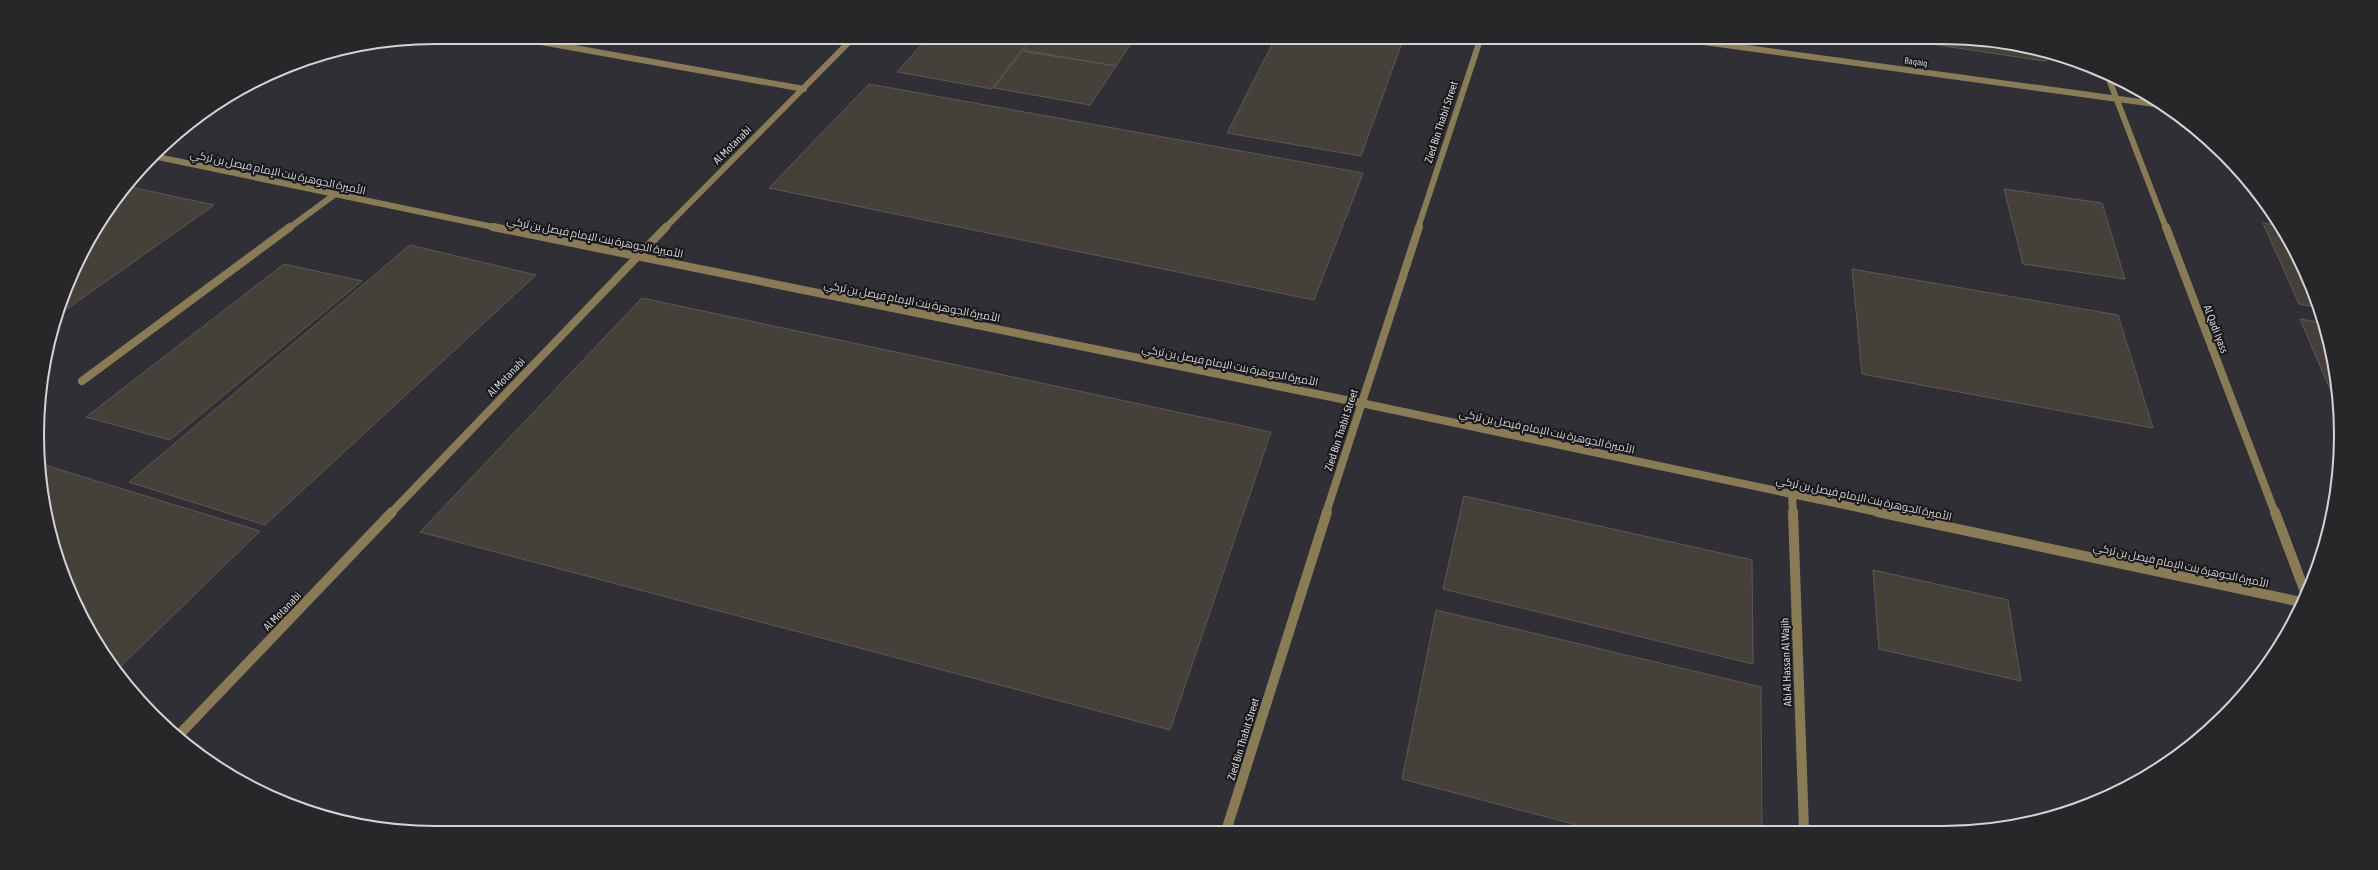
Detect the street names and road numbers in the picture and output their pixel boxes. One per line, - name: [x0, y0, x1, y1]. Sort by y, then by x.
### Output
- street label: Baqaiq: [1904, 55, 1928, 69]
- street label: Zied Bin Thabit Street: [1422, 80, 1460, 164]
- street label: Al Motanabi: [710, 123, 754, 167]
- street label: الأميرة الجوهرة بنت الإمام فيصل بن تركي: [188, 147, 367, 199]
- street label: الأميرة الجوهرة بنت الإمام فيصل بن تركي: [505, 214, 684, 263]
- street label: الأميرة الجوهرة بنت الإمام فيصل بن تركي: [822, 278, 1001, 327]
- street label: Al Qadi Iyass: [2201, 303, 2231, 355]
- street label: الأميرة الجوهرة بنت الإمام فيصل بن تركي: [1140, 342, 1319, 391]
- street label: Al Motanabi: [485, 355, 527, 399]
- street label: Zied Bin Thabit Street: [1322, 388, 1360, 472]
- street label: الأميرة الجوهرة بنت الإمام فيصل بن تركي: [1457, 406, 1636, 458]
- street label: الأميرة الجوهرة بنت الإمام فيصل بن تركي: [1774, 473, 1953, 525]
- street label: الأميرة الجوهرة بنت الإمام فيصل بن تركي: [2091, 540, 2270, 592]
- street label: Al Motanabi: [261, 589, 303, 633]
- street label: Abi Al Hassan Al Wajih: [1778, 617, 1794, 707]
- street label: Zied Bin Thabit Street: [1225, 696, 1261, 782]

